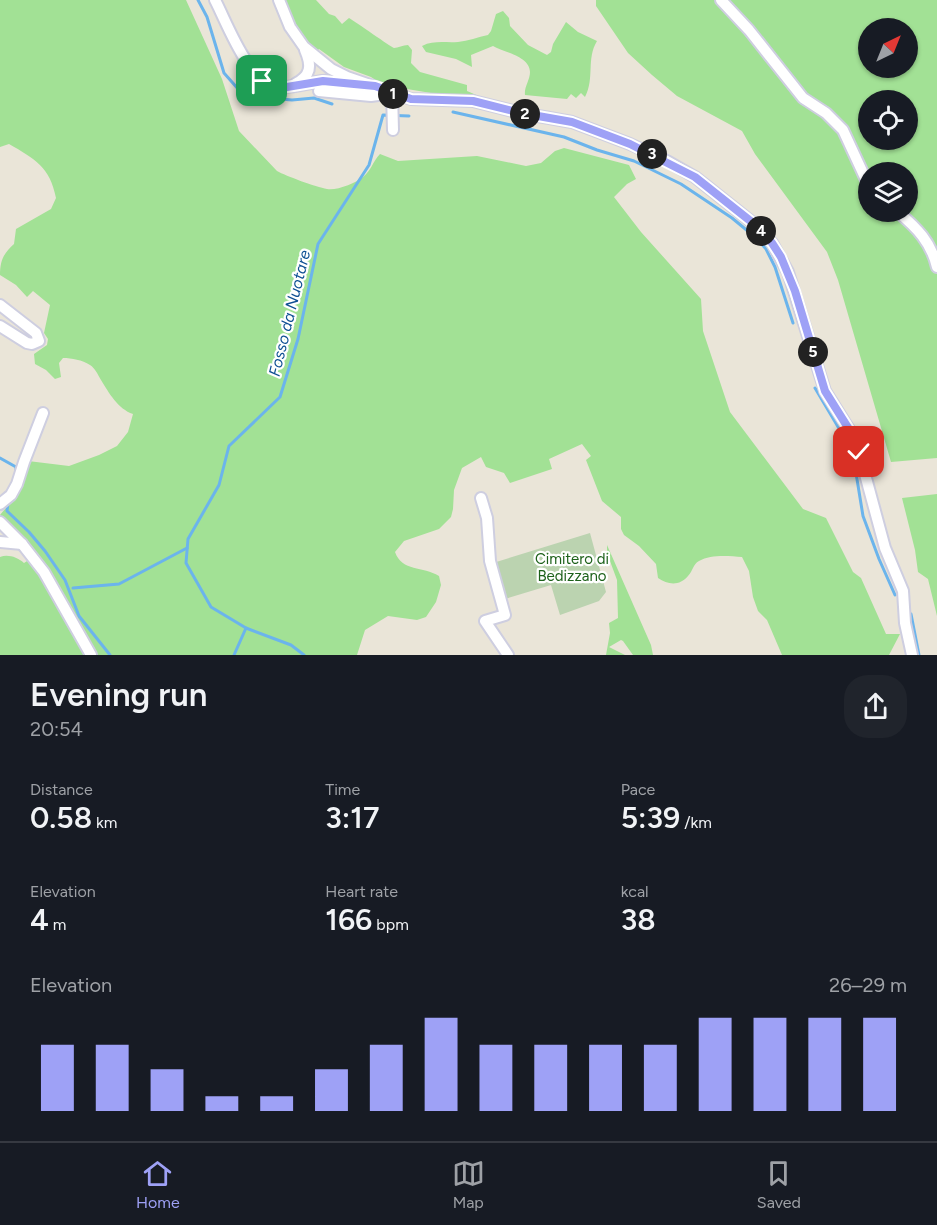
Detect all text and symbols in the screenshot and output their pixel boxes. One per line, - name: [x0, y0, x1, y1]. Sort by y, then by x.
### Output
- north arrow: [858, 18, 918, 78]
- map controls: [858, 18, 918, 222]
- pin: [236, 55, 287, 106]
- icon: arrive: [245, 64, 278, 97]
- pin: 1: [378, 79, 408, 109]
- text: 1: [390, 84, 396, 103]
- button: locate: [858, 90, 918, 150]
- pin: 2: [510, 99, 540, 129]
- text: 2: [520, 104, 530, 123]
- pin: 3: [637, 139, 667, 169]
- text: 3: [648, 144, 656, 163]
- button: layers: [858, 162, 918, 222]
- pin: 4: [746, 216, 776, 246]
- text: 4: [756, 221, 766, 240]
- water label: Fosso da Nuotare: [265, 248, 314, 378]
- pin: 5: [798, 337, 828, 367]
- text: 5: [808, 342, 818, 361]
- pin: [833, 426, 884, 477]
- icon: check: [842, 435, 875, 468]
- park label: Cimitero di Bedizzano: [535, 550, 609, 585]
- text: Evening run: [30, 675, 207, 714]
- button: share: [844, 675, 907, 738]
- text: 20:54: [30, 717, 83, 741]
- text: Distance: [30, 780, 93, 799]
- text: Time: [325, 780, 360, 799]
- text: Pace: [621, 780, 655, 799]
- text: 0.58: [30, 799, 92, 836]
- text: 3:17: [325, 799, 379, 836]
- text: 5:39: [621, 799, 680, 836]
- text: km: [92, 813, 117, 832]
- text: /km: [680, 813, 712, 832]
- text: Elevation: [30, 882, 96, 901]
- text: Heart rate: [325, 882, 398, 901]
- text: kcal: [621, 882, 649, 901]
- text: 4: [30, 901, 49, 938]
- text: 166: [325, 901, 372, 938]
- text: 38: [621, 901, 656, 938]
- text: m: [49, 915, 66, 934]
- text: bpm: [372, 915, 409, 934]
- text: Elevation: [30, 973, 112, 997]
- text: 26–29 m: [829, 973, 907, 997]
- tab: Home: [136, 1157, 180, 1212]
- tab: Map: [452, 1157, 485, 1212]
- tab: Saved: [757, 1157, 801, 1212]

